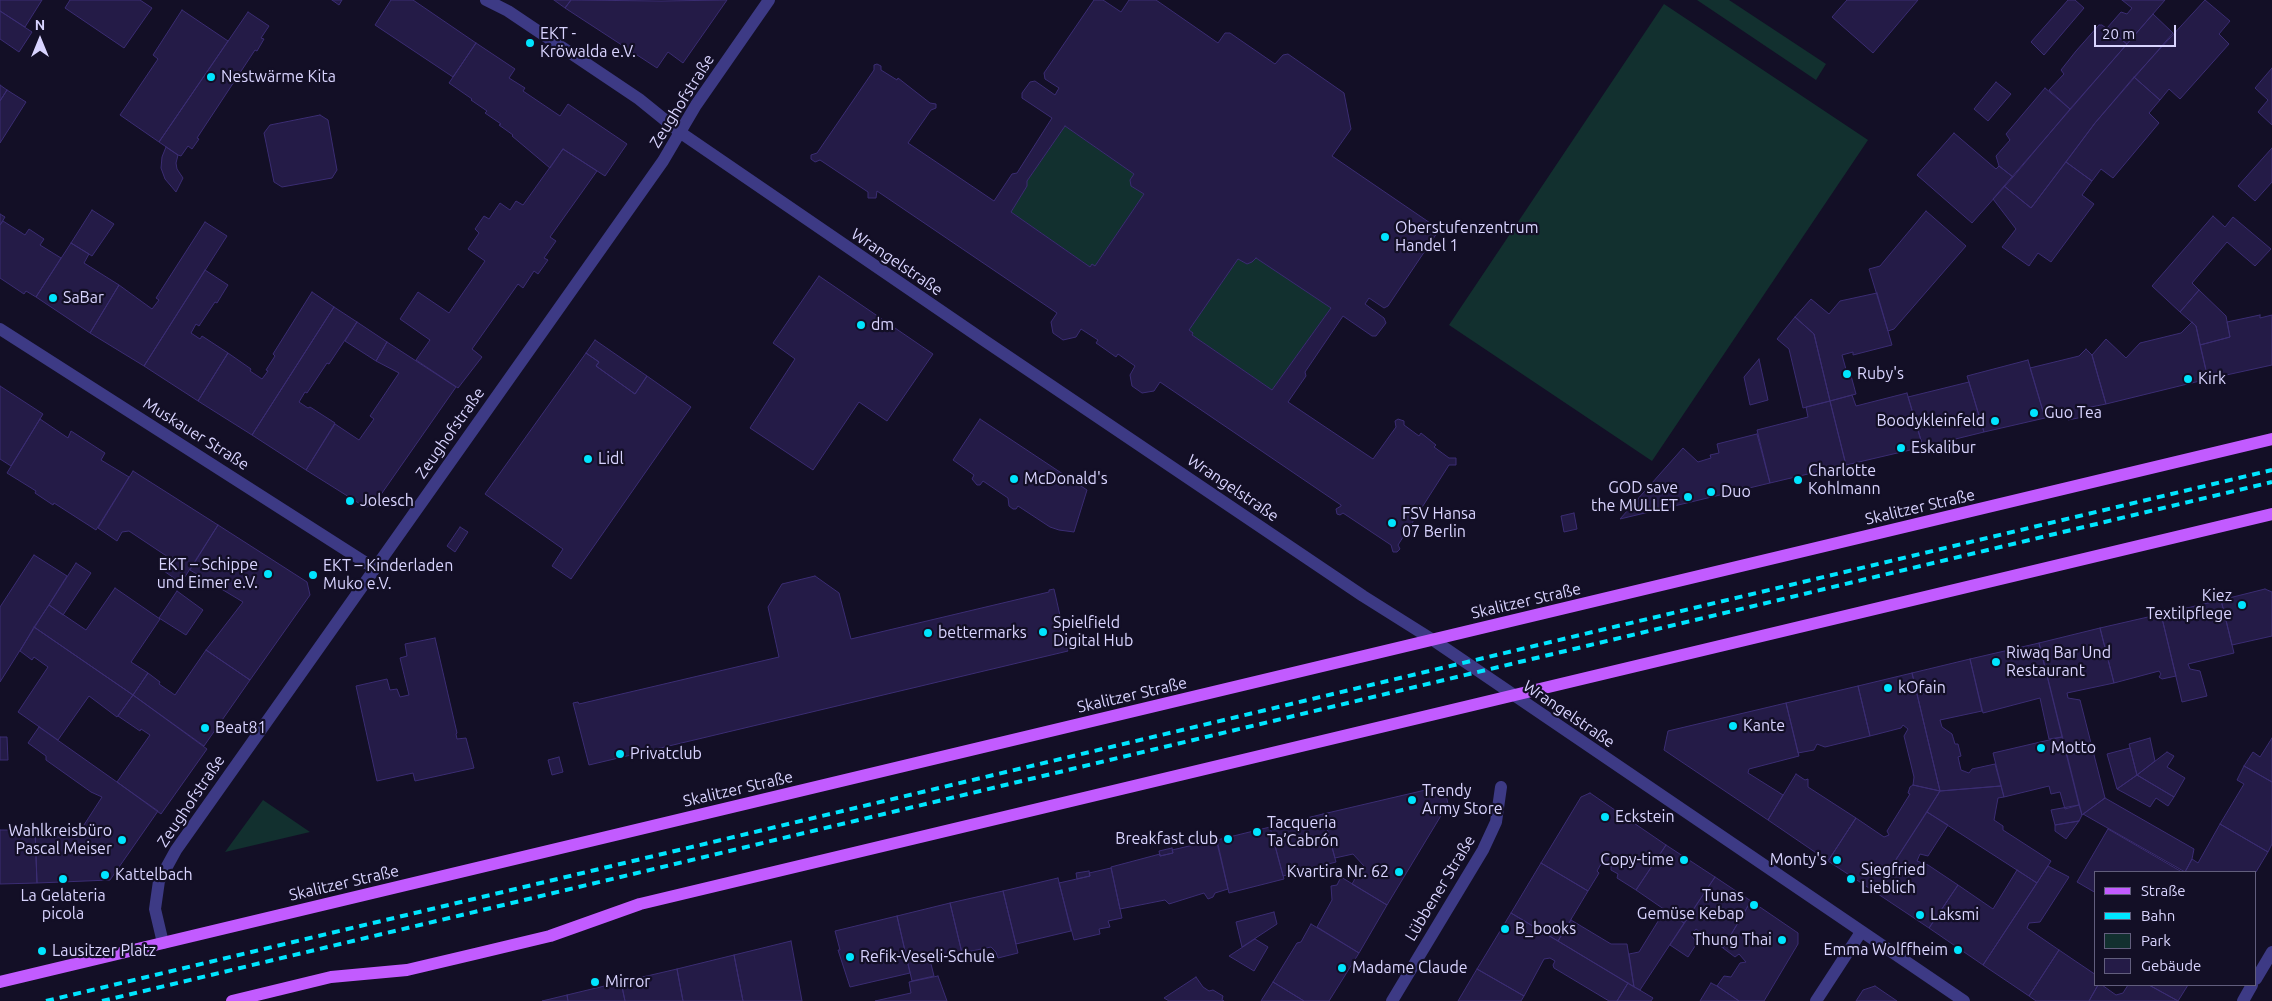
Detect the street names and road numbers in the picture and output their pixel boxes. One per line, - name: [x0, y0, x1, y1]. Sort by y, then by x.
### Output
- street label: Zeughofstraße: [646, 51, 718, 151]
- street label: Wrangelstraße: [848, 224, 946, 300]
- street label: Zeughofstraße: [412, 384, 488, 482]
- street label: Muskauer Straße: [139, 394, 253, 474]
- street label: Wrangelstraße: [1184, 450, 1282, 526]
- street label: Skalitzer Straße: [1863, 485, 1977, 529]
- street label: Skalitzer Straße: [1469, 579, 1583, 623]
- street label: Skalitzer Straße: [1075, 673, 1189, 717]
- street label: Wrangelstraße: [1520, 676, 1618, 752]
- street label: Zeughofstraße: [153, 751, 229, 851]
- street label: Skalitzer Straße: [681, 767, 795, 811]
- street label: Lübbener Straße: [1401, 832, 1479, 944]
- street label: Skalitzer Straße: [287, 861, 401, 905]

